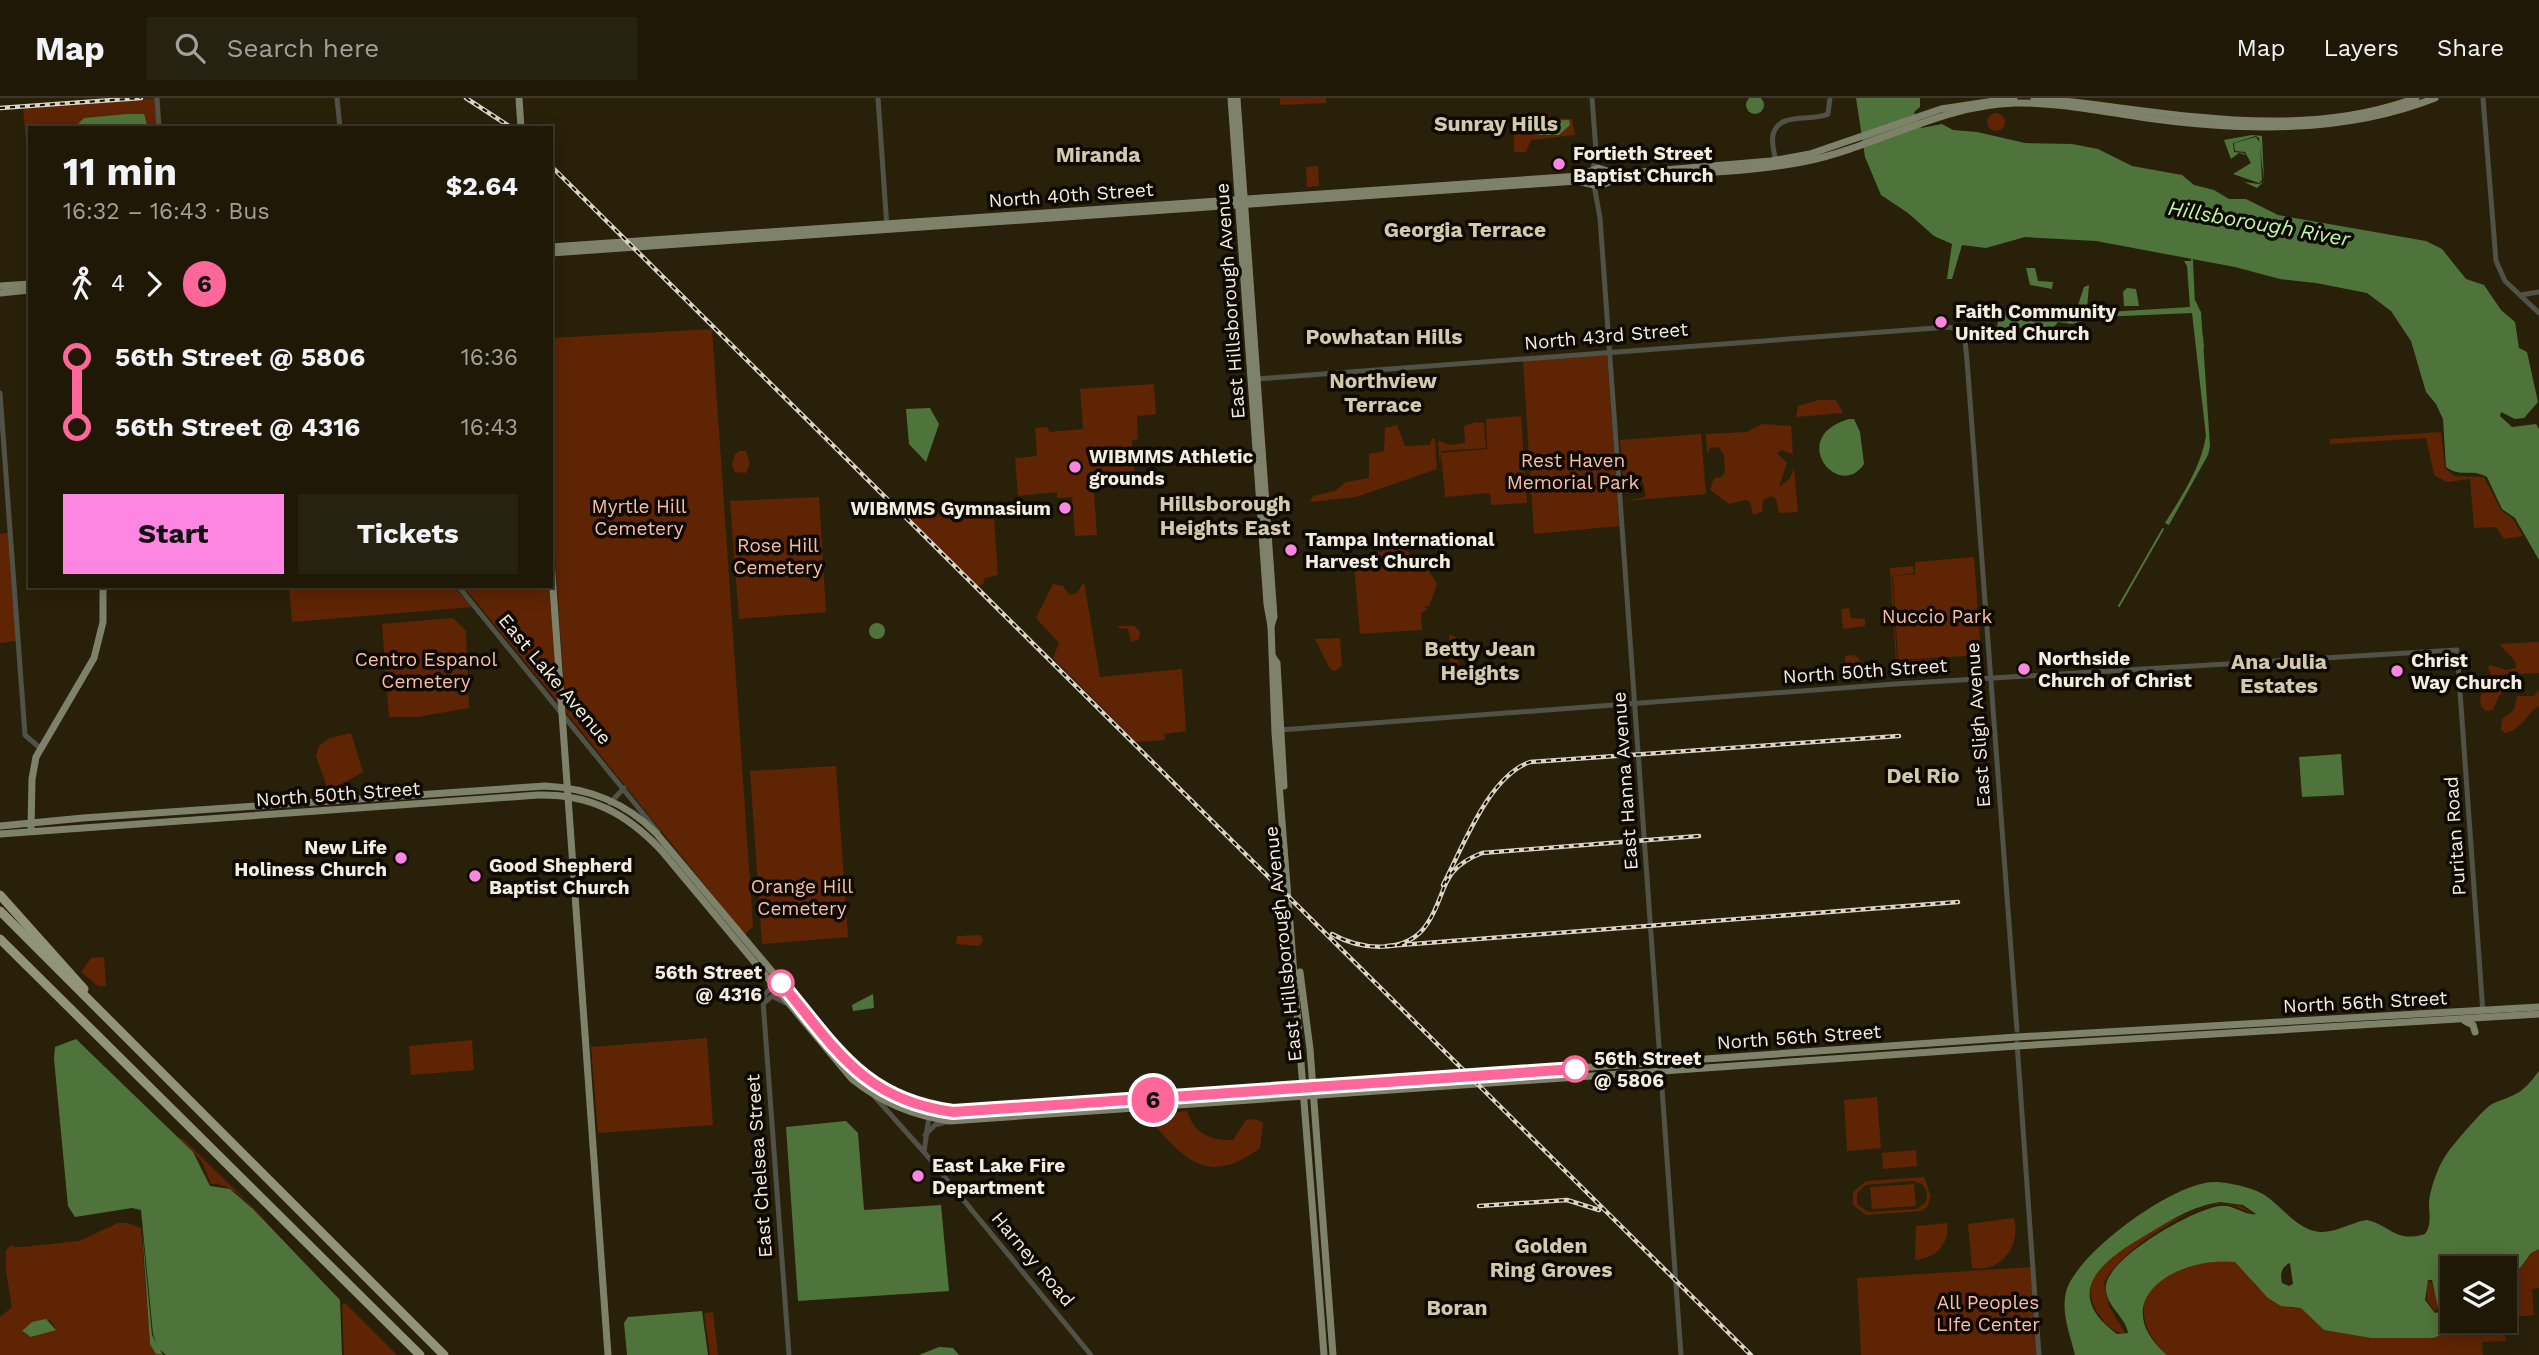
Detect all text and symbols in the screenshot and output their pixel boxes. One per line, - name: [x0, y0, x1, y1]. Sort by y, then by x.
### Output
- search box: [147, 17, 637, 80]
- text: Map: [35, 29, 105, 68]
- icon: search: [171, 29, 209, 67]
- text: Search here: [227, 33, 379, 63]
- text: Map: [2237, 34, 2285, 62]
- text: Layers: [2323, 34, 2399, 62]
- text: Share: [2437, 34, 2504, 62]
- district label: Sunray Hills: [1434, 111, 1558, 136]
- district label: Miranda: [1056, 142, 1141, 167]
- place label: Fortieth Street Baptist Church: [1573, 142, 1714, 187]
- text: 11 min: [63, 150, 177, 194]
- marker: Fortieth Street Baptist Church: [1551, 156, 1567, 172]
- text: $2.64: [446, 171, 518, 201]
- street label: North 40th Street: [988, 178, 1154, 212]
- street label: East Hillsborough Avenue: [1210, 182, 1250, 420]
- water label: Hillsborough River: [2166, 195, 2353, 251]
- text: 16:32 – 16:43 · Bus: [63, 198, 270, 225]
- district label: Georgia Terrace: [1384, 217, 1546, 242]
- icon: walk: [63, 265, 101, 303]
- icon: forward: [135, 265, 173, 303]
- text: 4: [111, 270, 125, 297]
- text: 6: [197, 270, 212, 298]
- place label: Faith Community United Church: [1955, 300, 2116, 345]
- marker: Faith Community United Church: [1933, 314, 1949, 330]
- street label: North 43rd Street: [1523, 317, 1689, 355]
- district label: Powhatan Hills: [1306, 324, 1462, 349]
- text: 56th Street @ 5806: [115, 342, 365, 372]
- text: 16:36: [461, 344, 518, 371]
- district label: Northview Terrace: [1329, 368, 1437, 417]
- text: 56th Street @ 4316: [115, 412, 360, 442]
- text: 16:43: [461, 414, 518, 441]
- place label: WIBMMS Athletic grounds: [1089, 445, 1253, 490]
- park label: Rest Haven Memorial Park: [1507, 449, 1640, 494]
- marker: WIBMMS Athletic grounds: [1067, 459, 1083, 475]
- district label: Hillsborough Heights East: [1159, 491, 1291, 540]
- button: Start: [63, 494, 284, 574]
- button: Tickets: [298, 494, 518, 574]
- park label: Myrtle Hill Cemetery: [591, 495, 687, 540]
- place label: WIBMMS Gymnasium: [850, 497, 1051, 520]
- marker: WIBMMS Gymnasium: [1057, 500, 1073, 516]
- place label: Tampa International Harvest Church: [1305, 528, 1495, 573]
- park label: Rose Hill Cemetery: [733, 534, 823, 579]
- marker: Tampa International Harvest Church: [1283, 542, 1299, 558]
- park label: Nuccio Park: [1882, 605, 1993, 628]
- street label: East Lake Avenue: [494, 609, 616, 749]
- district label: Betty Jean Heights: [1424, 636, 1536, 685]
- street label: East Sligh Avenue: [1961, 642, 1995, 808]
- place label: Northside Church of Christ: [2038, 647, 2192, 692]
- park label: Centro Espanol Cemetery: [355, 648, 498, 693]
- district label: Ana Julia Estates: [2231, 649, 2328, 698]
- place label: Christ Way Church: [2411, 649, 2522, 694]
- street label: North 50th Street: [1782, 654, 1948, 688]
- marker: Northside Church of Christ: [2016, 661, 2032, 677]
- marker: Christ Way Church: [2389, 663, 2405, 679]
- street label: East Hanna Avenue: [1607, 691, 1643, 871]
- district label: Del Rio: [1887, 763, 1959, 788]
- street label: Puritan Road: [2439, 776, 2471, 896]
- street label: North 50th Street: [255, 777, 421, 811]
- street label: East Hillsborough Avenue: [1259, 825, 1307, 1063]
- place label: New Life Holiness Church: [234, 836, 387, 881]
- marker: New Life Holiness Church: [393, 850, 409, 866]
- place label: Good Shepherd Baptist Church: [489, 854, 633, 899]
- marker: Good Shepherd Baptist Church: [467, 868, 483, 884]
- park label: Orange Hill Cemetery: [751, 875, 853, 920]
- place label: 56th Street @ 4316: [655, 961, 763, 1006]
- marker: 56th Street @ 4316: [768, 970, 794, 996]
- street label: North 56th Street: [2282, 986, 2448, 1018]
- street label: North 56th Street: [1716, 1020, 1882, 1054]
- place label: 56th Street @ 5806: [1594, 1047, 1702, 1092]
- marker: 56th Street @ 5806: [1562, 1056, 1588, 1082]
- street label: East Chelsea Street: [741, 1073, 777, 1259]
- line badge: 6: [1130, 1077, 1176, 1123]
- text: 6: [1146, 1086, 1160, 1114]
- place label: East Lake Fire Department: [932, 1154, 1065, 1199]
- marker: East Lake Fire Department: [910, 1168, 926, 1184]
- street label: Harney Road: [987, 1207, 1079, 1311]
- district label: Golden Ring Groves: [1490, 1233, 1612, 1282]
- map controls: [2440, 1256, 2517, 1333]
- button: layers: [2440, 1256, 2517, 1333]
- park label: All Peoples LIfe Center: [1936, 1291, 2040, 1336]
- district label: Boran: [1426, 1295, 1488, 1320]

